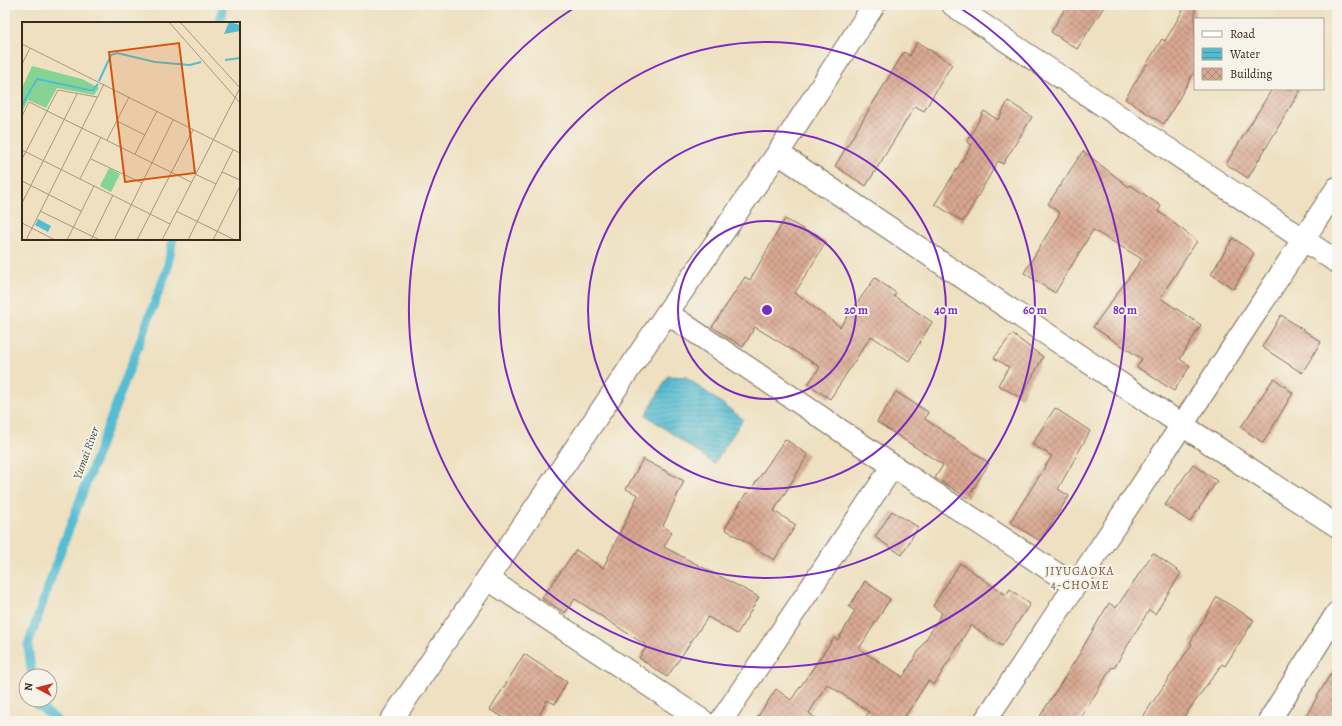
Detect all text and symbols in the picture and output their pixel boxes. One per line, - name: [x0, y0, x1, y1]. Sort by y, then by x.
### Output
- legend: [1194, 18, 1324, 90]
- inset map: [22, 22, 240, 240]
- text: Road: [1230, 26, 1256, 42]
- text: Water: [1229, 46, 1260, 62]
- text: Building: [1230, 66, 1272, 82]
- text: 20 m: [844, 302, 868, 318]
- text: 40 m: [934, 302, 958, 318]
- text: 60 m: [1023, 302, 1047, 318]
- text: 80 m: [1113, 302, 1137, 318]
- centre of rings: [760, 303, 774, 317]
- water label: Yumai River: [69, 424, 103, 481]
- district label: JIYUGAOKA 4-CHOME: [1045, 563, 1115, 593]
- north arrow: [18, 668, 58, 708]
- text: N: [21, 682, 37, 692]

